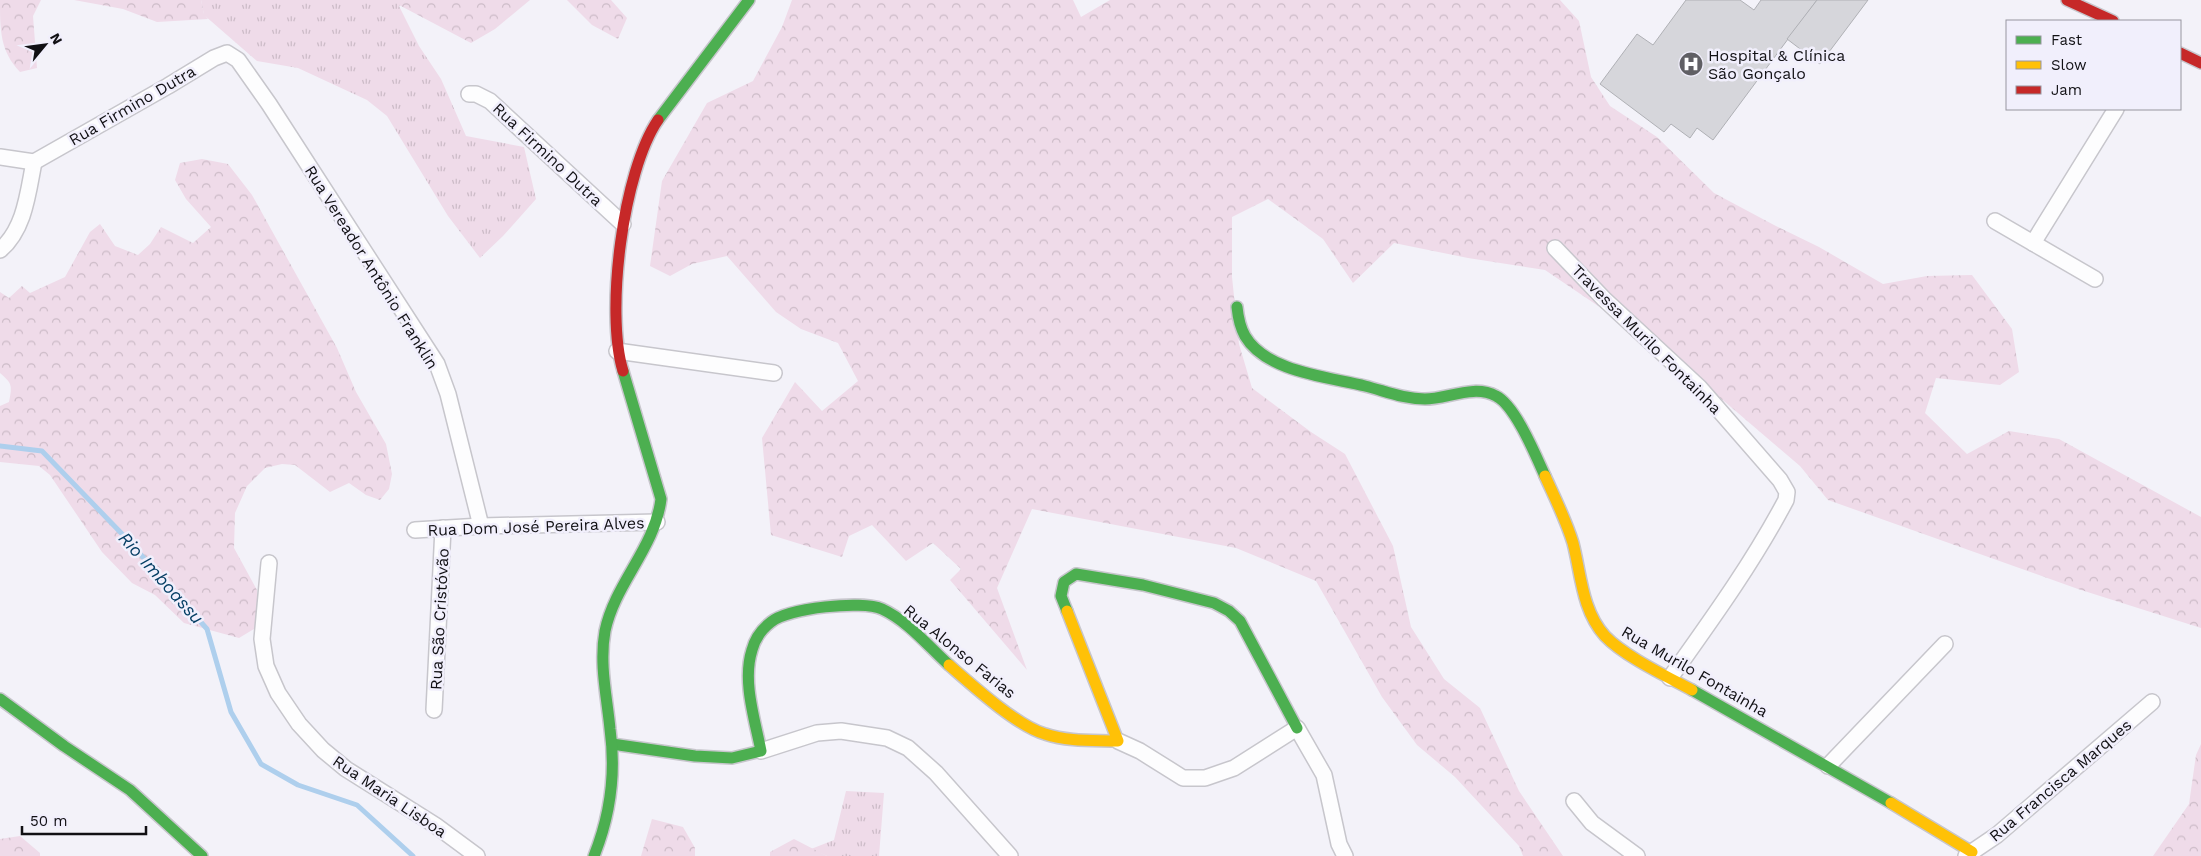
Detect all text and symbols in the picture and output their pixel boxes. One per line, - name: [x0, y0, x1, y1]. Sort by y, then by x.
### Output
- north arrow: [20, 20, 70, 70]
- legend: [2006, 20, 2181, 110]
- text: N: [47, 30, 66, 47]
- text: Fast: [2051, 31, 2083, 49]
- place label: Hospital & Clínica São Gonçalo: [1708, 46, 1845, 83]
- hospital icon: Hospital & Clínica São Gonçalo: [1678, 51, 1704, 77]
- text: Slow: [2051, 56, 2087, 74]
- street label: Rua Firmino Dutra: [66, 61, 199, 149]
- text: Jam: [2051, 81, 2082, 99]
- street label: Rua Firmino Dutra: [489, 99, 606, 210]
- street label: Rua Vereador Antônio Franklin: [301, 162, 442, 373]
- street label: Travessa Murilo Fontainha: [1568, 261, 1725, 418]
- street label: Rua Dom José Pereira Alves: [427, 513, 645, 540]
- water label: Rio Imboassu: [115, 527, 208, 628]
- street label: Rua São Cristóvão: [426, 548, 453, 690]
- street label: Rua Alonso Farias: [900, 600, 1020, 702]
- street label: Rua Murilo Fontainha: [1618, 622, 1771, 721]
- street label: Rua Francisca Marques: [1985, 715, 2135, 846]
- street label: Rua Maria Lisboa: [329, 751, 450, 841]
- scale bar: [22, 804, 146, 836]
- text: 50 m: [30, 812, 67, 830]

